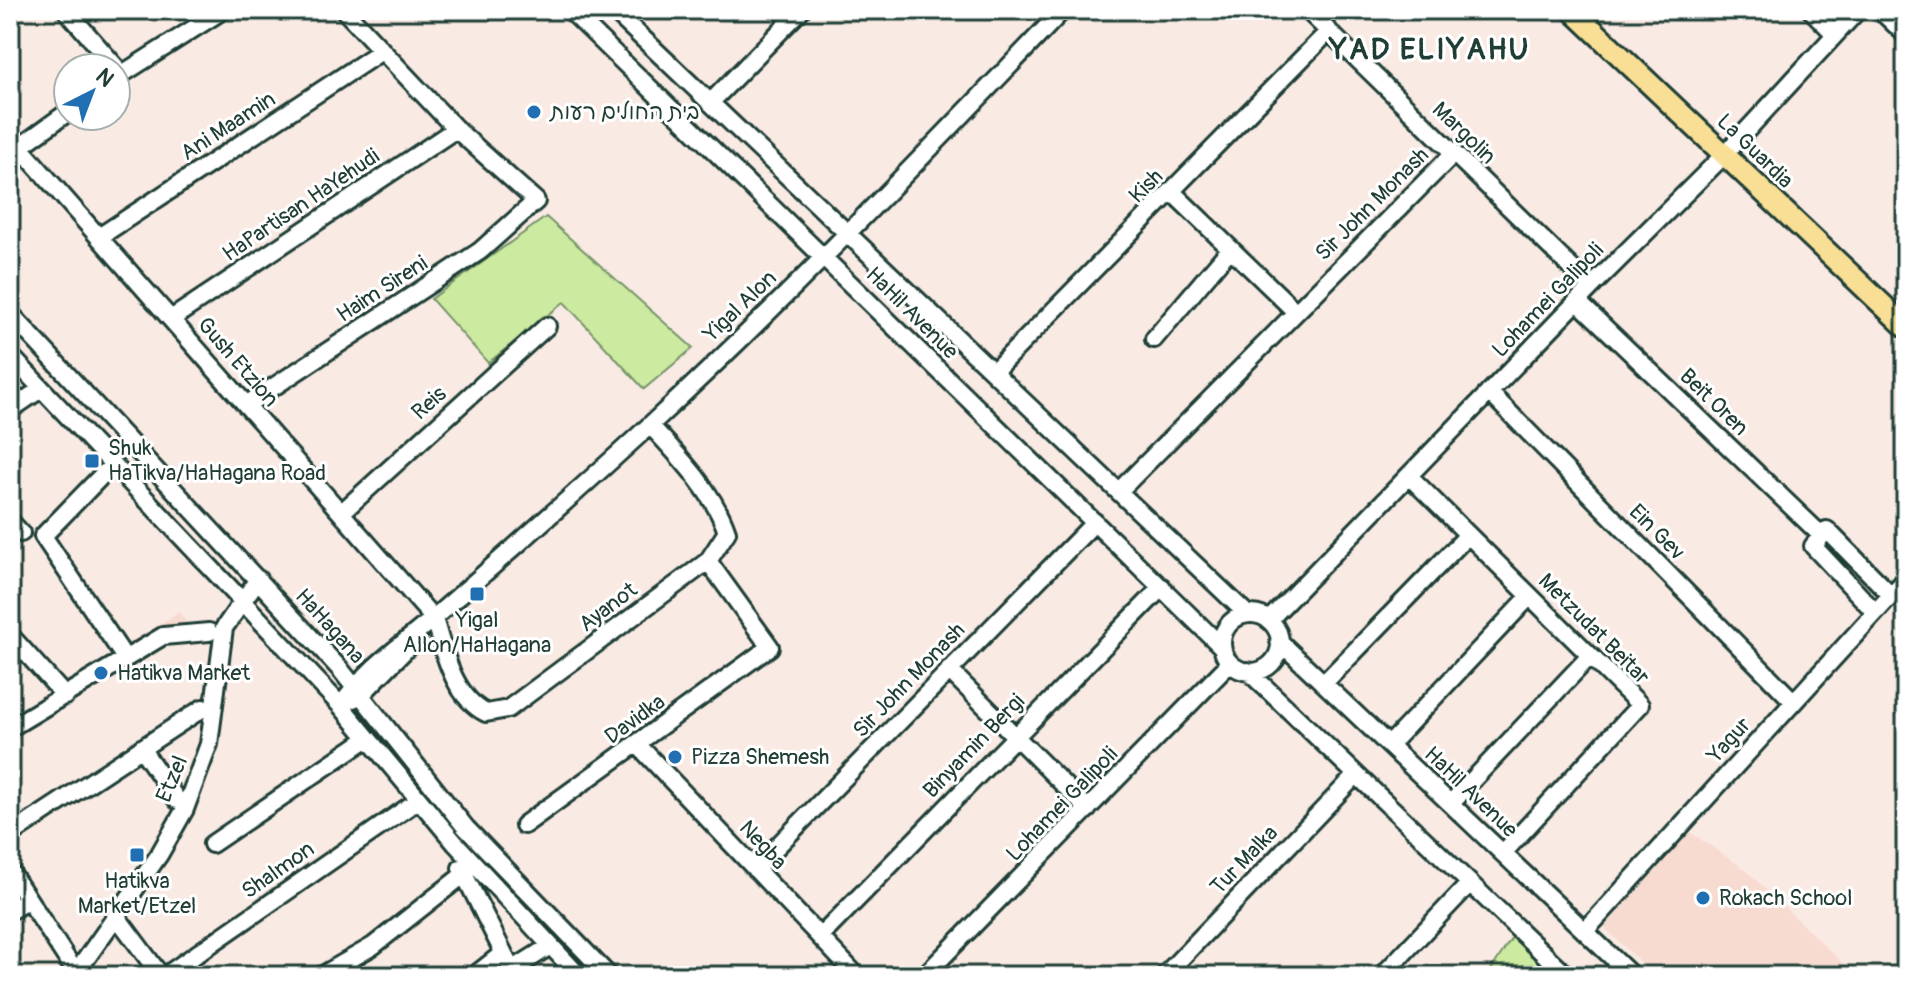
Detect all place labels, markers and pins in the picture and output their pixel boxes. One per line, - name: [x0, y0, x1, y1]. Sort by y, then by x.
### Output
- place label: בית החולים רעות: [548, 98, 699, 126]
- marker: בית החולים רעות: [525, 103, 543, 121]
- place label: Shuk HaTikva/HaHagana Road: [108, 434, 326, 487]
- marker: Shuk HaTikva/HaHagana Road: [83, 452, 101, 470]
- marker: Yigal Allon/HaHagana: [468, 585, 486, 603]
- place label: Yigal Allon/HaHagana: [403, 606, 551, 659]
- place label: Hatikva Market: [117, 659, 250, 687]
- marker: Hatikva Market: [92, 664, 110, 682]
- place label: Pizza Shemesh: [691, 743, 829, 771]
- marker: Pizza Shemesh: [666, 748, 684, 766]
- marker: Hatikva Market/Etzel: [128, 846, 146, 864]
- place label: Hatikva Market/Etzel: [78, 867, 196, 920]
- place label: Rokach School: [1719, 884, 1852, 912]
- marker: Rokach School: [1694, 889, 1712, 907]

